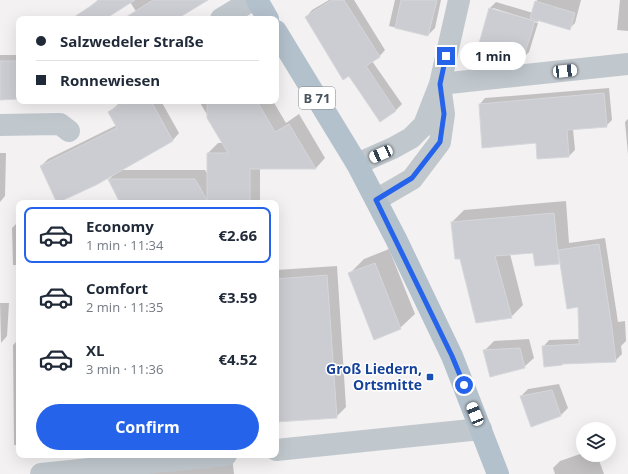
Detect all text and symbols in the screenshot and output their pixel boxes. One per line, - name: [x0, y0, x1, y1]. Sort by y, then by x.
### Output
- text: Salzwedeler Straße: [60, 31, 204, 51]
- callout: 1 min: [460, 42, 526, 70]
- route end: [437, 47, 455, 65]
- text: 1 min: [475, 47, 511, 65]
- car: [552, 64, 578, 78]
- text: Ronnewiesen: [60, 70, 160, 90]
- road number: B 71: [299, 87, 335, 109]
- car: [368, 144, 394, 164]
- text: Economy: [86, 216, 154, 236]
- icon: car: [38, 217, 74, 253]
- text: €2.66: [218, 225, 257, 245]
- text: 1 min · 11:34: [86, 236, 163, 254]
- text: Comfort: [86, 278, 148, 298]
- icon: car: [38, 279, 74, 315]
- text: €3.59: [218, 287, 257, 307]
- text: 2 min · 11:35: [86, 298, 163, 316]
- text: XL: [86, 340, 104, 360]
- icon: car: [38, 341, 74, 377]
- text: €4.52: [218, 349, 257, 369]
- place label: Groß Liedern, Ortsmitte: [326, 359, 422, 394]
- text: 3 min · 11:36: [86, 360, 163, 378]
- marker: Groß Liedern, Ortsmitte: [425, 372, 435, 382]
- route start: [455, 376, 473, 394]
- car: [465, 401, 485, 427]
- button: Confirm: [36, 404, 259, 450]
- map controls: [576, 422, 616, 462]
- button: layers: [576, 422, 616, 462]

